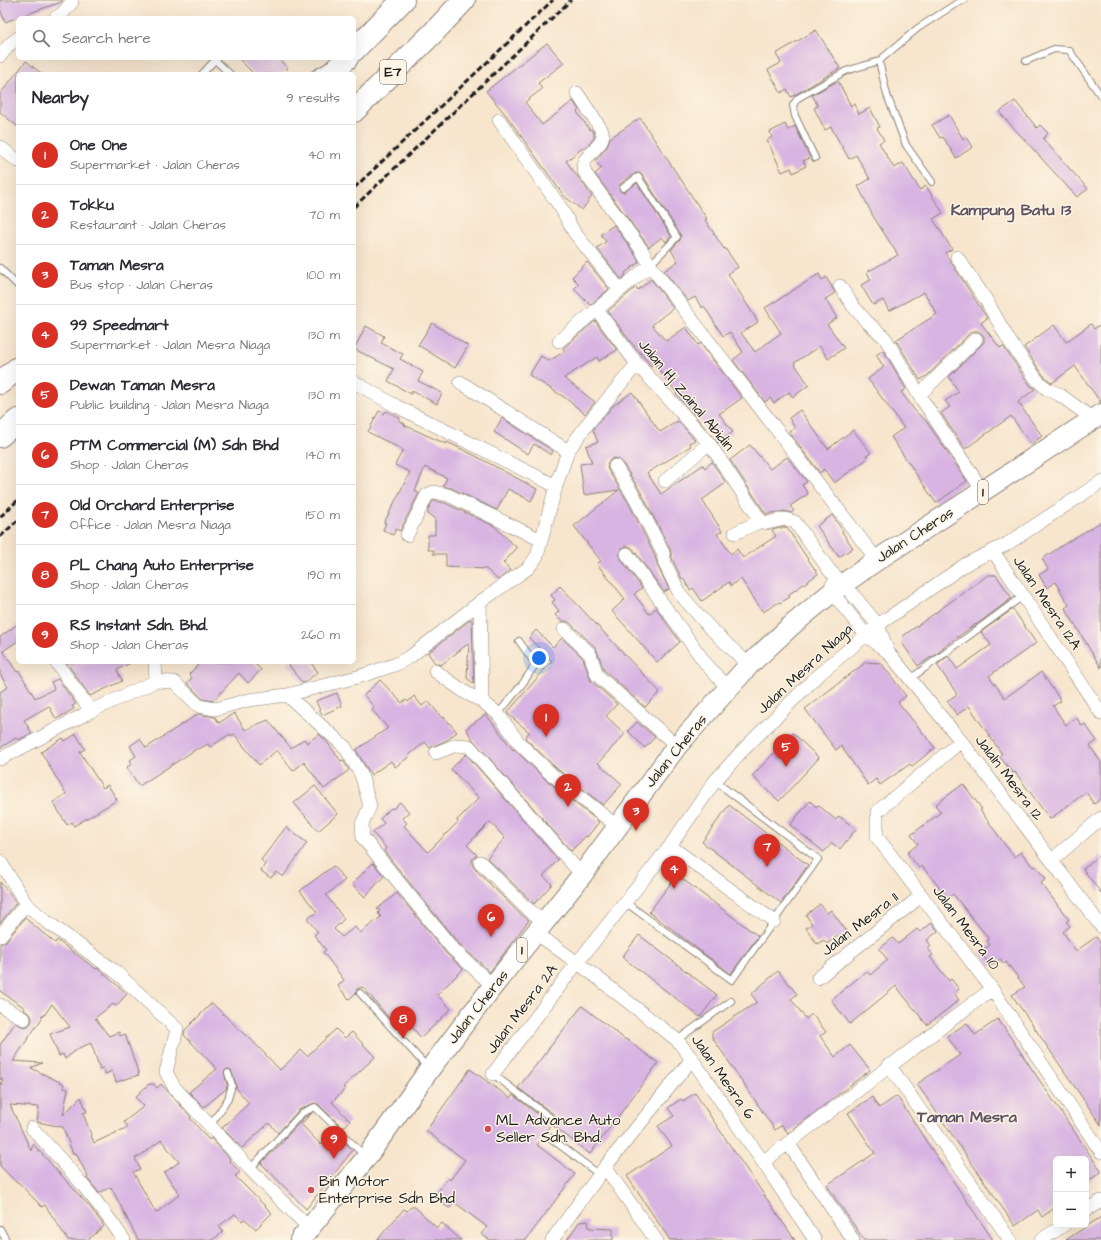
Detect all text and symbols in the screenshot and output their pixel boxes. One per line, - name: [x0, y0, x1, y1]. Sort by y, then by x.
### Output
- search box: [16, 16, 356, 60]
- icon: search: [30, 27, 52, 49]
- text: Search here: [62, 28, 151, 49]
- road number: E7: [380, 60, 406, 84]
- text: Nearby: [32, 86, 89, 110]
- text: 9 results: [286, 89, 340, 107]
- text: One One: [70, 135, 127, 156]
- text: 1: [44, 146, 46, 164]
- text: 40 m: [308, 146, 340, 164]
- text: Supermarket · Jalan Cheras: [70, 156, 240, 174]
- text: Tokku: [70, 195, 114, 216]
- district label: Kampung Batu 13: [951, 199, 1072, 223]
- text: 2: [41, 206, 49, 224]
- text: 70 m: [308, 206, 340, 224]
- text: Restaurant · Jalan Cheras: [70, 216, 226, 234]
- text: Taman Mesra: [70, 255, 164, 276]
- text: 3: [42, 266, 48, 284]
- text: 100 m: [307, 266, 340, 284]
- text: Bus stop · Jalan Cheras: [70, 276, 213, 294]
- text: 99 Speedmart: [70, 315, 169, 336]
- text: 4: [41, 326, 49, 344]
- text: 130 m: [308, 326, 340, 344]
- street label: Jalan Hj Zainal Abidin: [633, 335, 739, 456]
- text: Supermarket · Jalan Mesra Niaga: [70, 336, 270, 354]
- text: Dewan Taman Mesra: [70, 375, 215, 396]
- text: 5: [40, 386, 50, 404]
- text: 130 m: [308, 386, 340, 404]
- text: Public building · Jalan Mesra Niaga: [70, 396, 269, 414]
- text: PTM Commercial (M) Sdn Bhd: [70, 435, 279, 456]
- text: 6: [41, 446, 49, 464]
- text: 140 m: [306, 446, 340, 464]
- text: Shop · Jalan Cheras: [70, 456, 188, 474]
- road number: 1: [978, 480, 988, 504]
- text: Old Orchard Enterprise: [70, 495, 234, 516]
- street label: Jalan Cheras: [872, 502, 958, 568]
- text: 7: [41, 506, 49, 524]
- text: 150 m: [306, 506, 340, 524]
- text: Office · Jalan Mesra Niaga: [70, 516, 231, 534]
- street label: Jalan Mesra 12A: [1008, 552, 1086, 654]
- text: PL Chang Auto Enterprise: [70, 555, 254, 576]
- text: 8: [41, 566, 49, 584]
- text: 190 m: [307, 566, 340, 584]
- text: Shop · Jalan Cheras: [70, 576, 188, 594]
- text: RS Instant Sdn. Bhd.: [70, 615, 208, 636]
- street label: Jalan Mesra Niaga: [753, 619, 858, 720]
- text: 9: [41, 626, 49, 644]
- text: 260 m: [301, 626, 340, 644]
- text: Shop · Jalan Cheras: [70, 636, 188, 654]
- your location: [529, 648, 549, 668]
- pin: 1: [533, 704, 559, 737]
- street label: Jalan Cheras: [640, 710, 712, 792]
- street label: Jalaln Mesra 12: [970, 731, 1048, 825]
- pin: 5: [773, 734, 799, 767]
- pin: 2: [555, 774, 581, 807]
- pin: 3: [623, 798, 649, 831]
- pin: 7: [754, 834, 780, 867]
- pin: 4: [661, 856, 687, 889]
- street label: Jalan Mesra 10: [927, 882, 1005, 975]
- street label: Jalan Mesra 11: [817, 887, 903, 961]
- pin: 6: [478, 904, 504, 937]
- road number: 1: [517, 938, 527, 962]
- street label: Jalan Mesra 2A: [481, 960, 563, 1058]
- street label: Jalan Cheras: [442, 965, 514, 1048]
- pin: 8: [390, 1006, 416, 1039]
- street label: Jalan Mesra 6: [686, 1031, 760, 1124]
- district label: Taman Mesra: [916, 1106, 1018, 1128]
- place label: ML Advance Auto Seller Sdn. Bhd.: [496, 1110, 621, 1148]
- marker: ML Advance Auto Seller Sdn. Bhd.: [483, 1124, 493, 1134]
- pin: 9: [321, 1126, 347, 1159]
- map controls: [1053, 1156, 1089, 1228]
- button: +: [1053, 1156, 1089, 1192]
- place label: Bin Motor Enterprise Sdn Bhd: [319, 1171, 455, 1209]
- marker: Bin Motor Enterprise Sdn Bhd: [306, 1185, 316, 1195]
- button: −: [1053, 1192, 1089, 1228]

